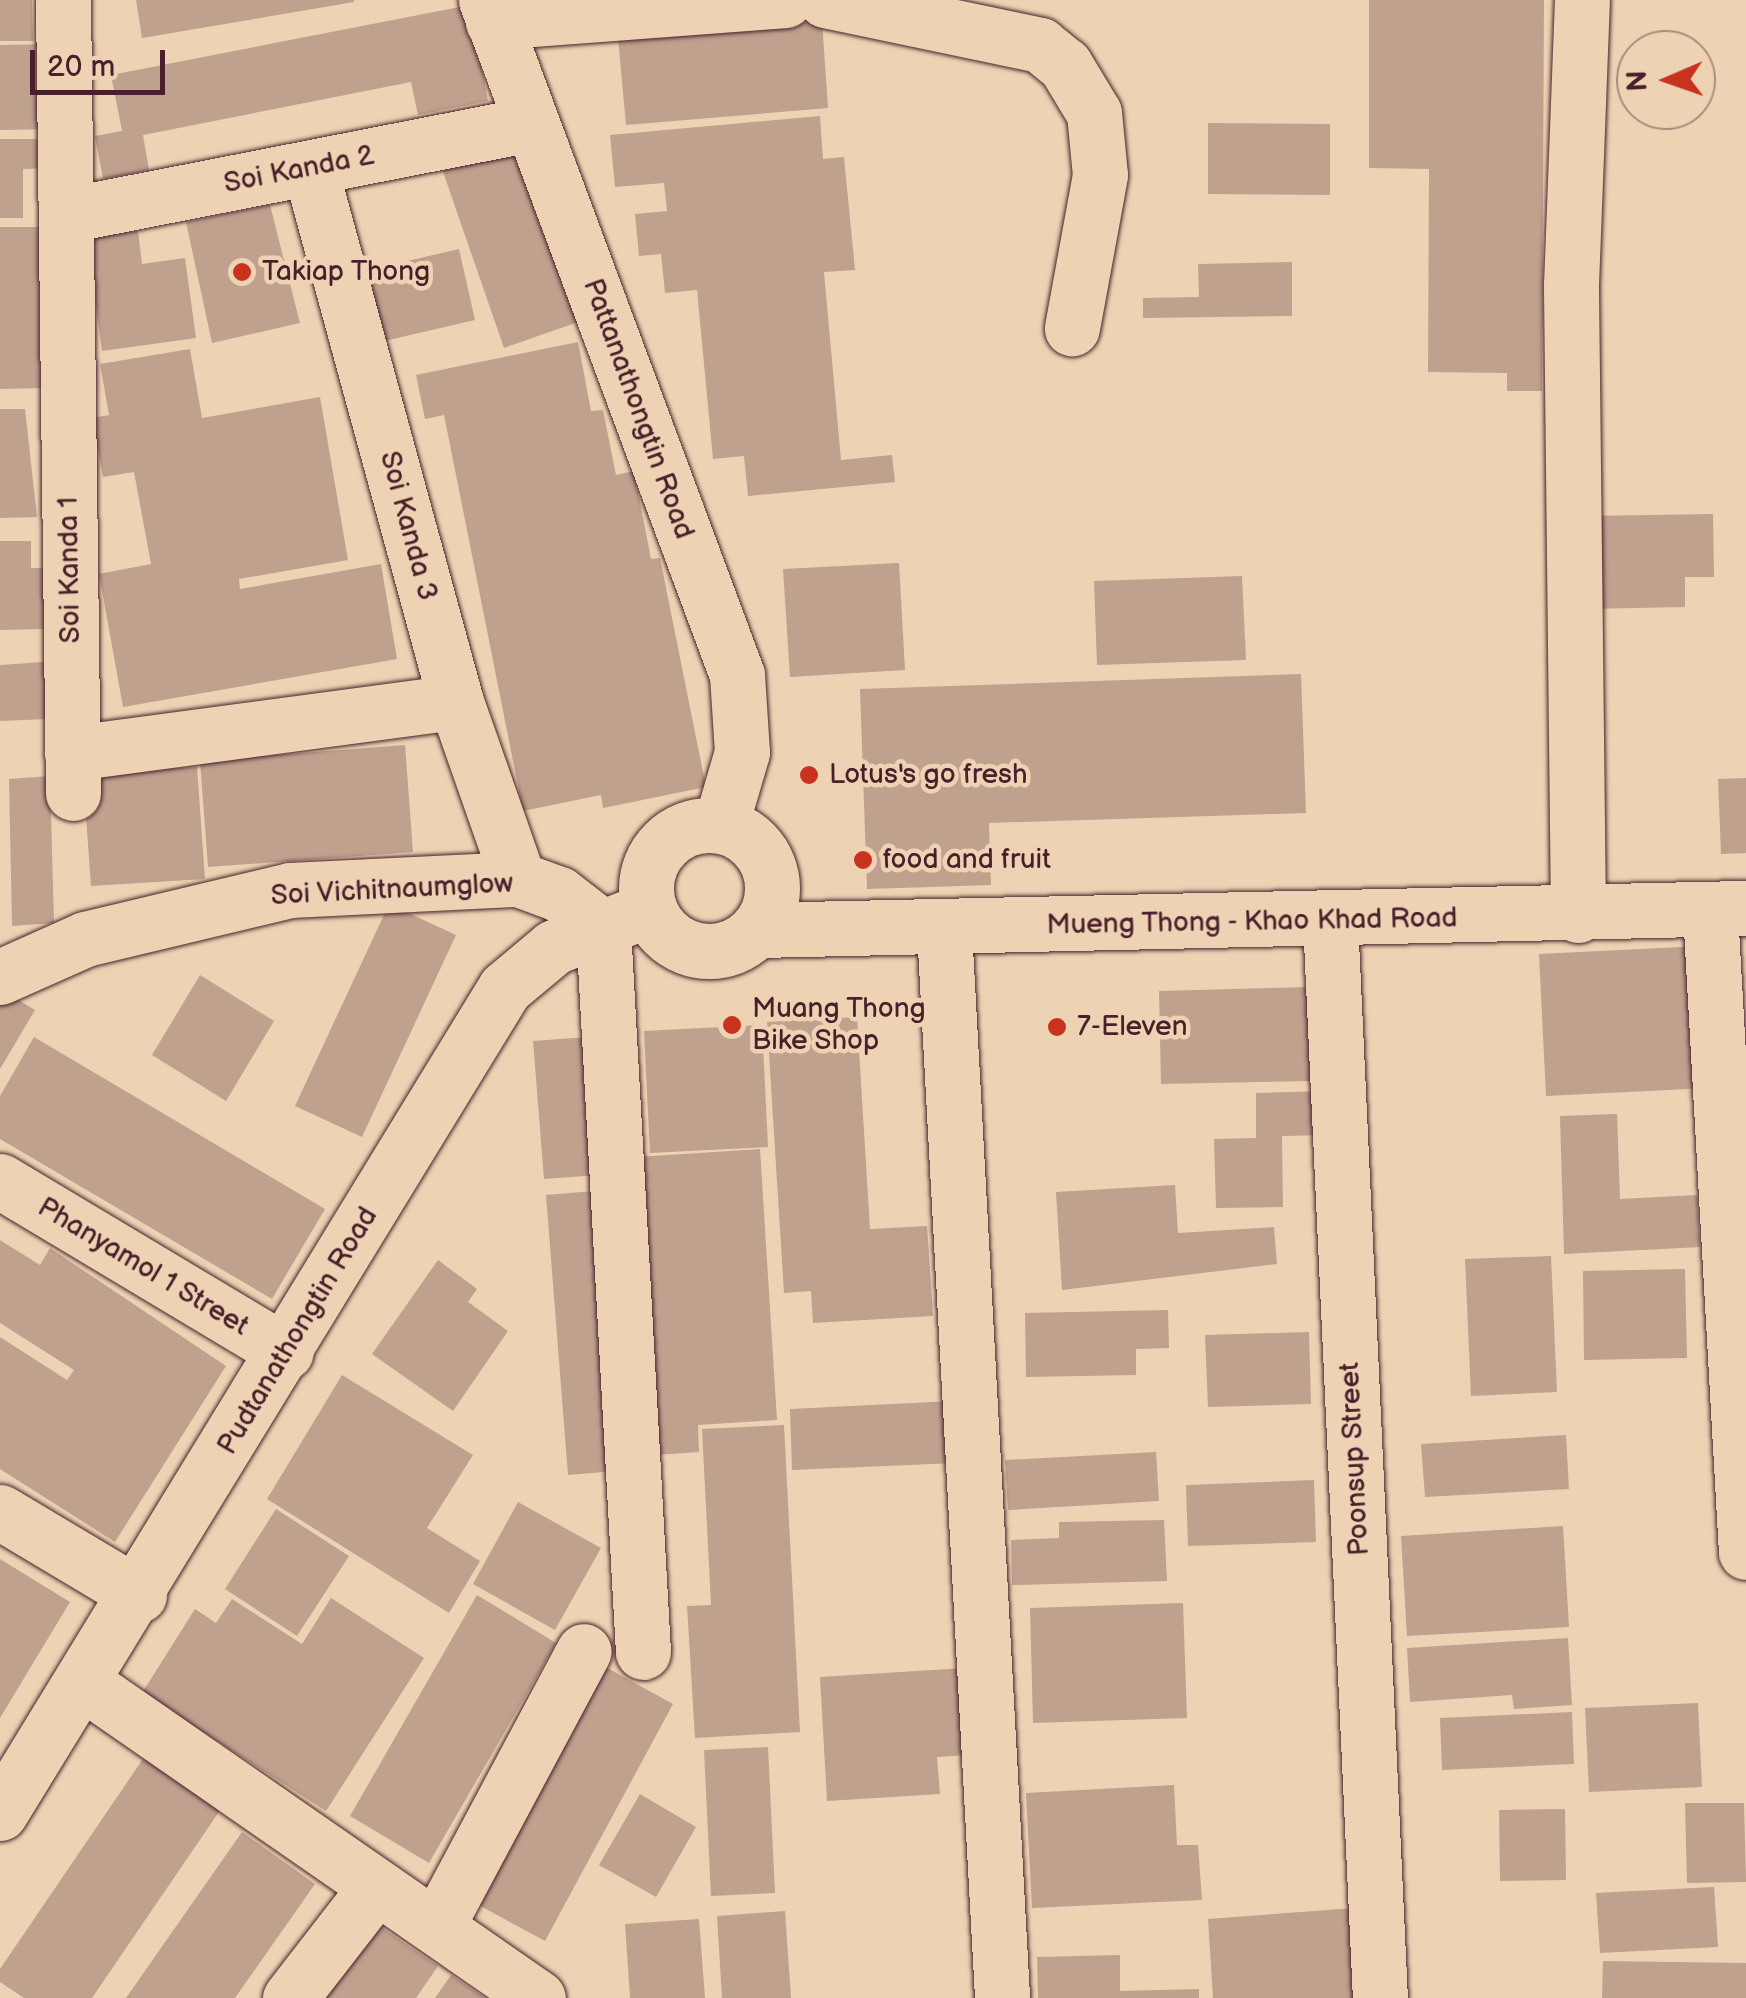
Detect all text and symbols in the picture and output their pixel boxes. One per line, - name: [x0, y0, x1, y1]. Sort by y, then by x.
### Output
- scale bar: [35, 30, 170, 92]
- north arrow: [1616, 30, 1716, 130]
- text: 20 m: [47, 49, 115, 85]
- text: N: [1621, 70, 1654, 92]
- street label: Soi Kanda 2: [221, 139, 377, 201]
- place label: Takiap Thong: [262, 255, 431, 289]
- marker: Takiap Thong: [231, 261, 253, 283]
- street label: Pattanathongtin Road: [575, 274, 701, 544]
- street label: Soi Kanda 3: [372, 448, 444, 604]
- street label: Soi Kanda 1: [52, 496, 88, 644]
- place label: Lotus's go fresh: [829, 758, 1027, 792]
- marker: Lotus's go fresh: [798, 764, 820, 786]
- place label: food and fruit: [883, 843, 1051, 877]
- marker: food and fruit: [852, 849, 874, 871]
- street label: Soi Vichitnaumglow: [270, 867, 514, 913]
- street label: Mueng Thong - Khao Khad Road: [1045, 902, 1459, 942]
- place label: Muang Thong Bike Shop: [752, 992, 927, 1058]
- place label: 7-Eleven: [1077, 1010, 1187, 1044]
- marker: Muang Thong Bike Shop: [721, 1014, 743, 1036]
- marker: 7-Eleven: [1046, 1016, 1068, 1038]
- street label: Phanyamol 1 Street: [31, 1191, 255, 1343]
- street label: Pudtanathongtin Road: [211, 1201, 385, 1461]
- street label: Poonsup Street: [1333, 1361, 1377, 1557]

